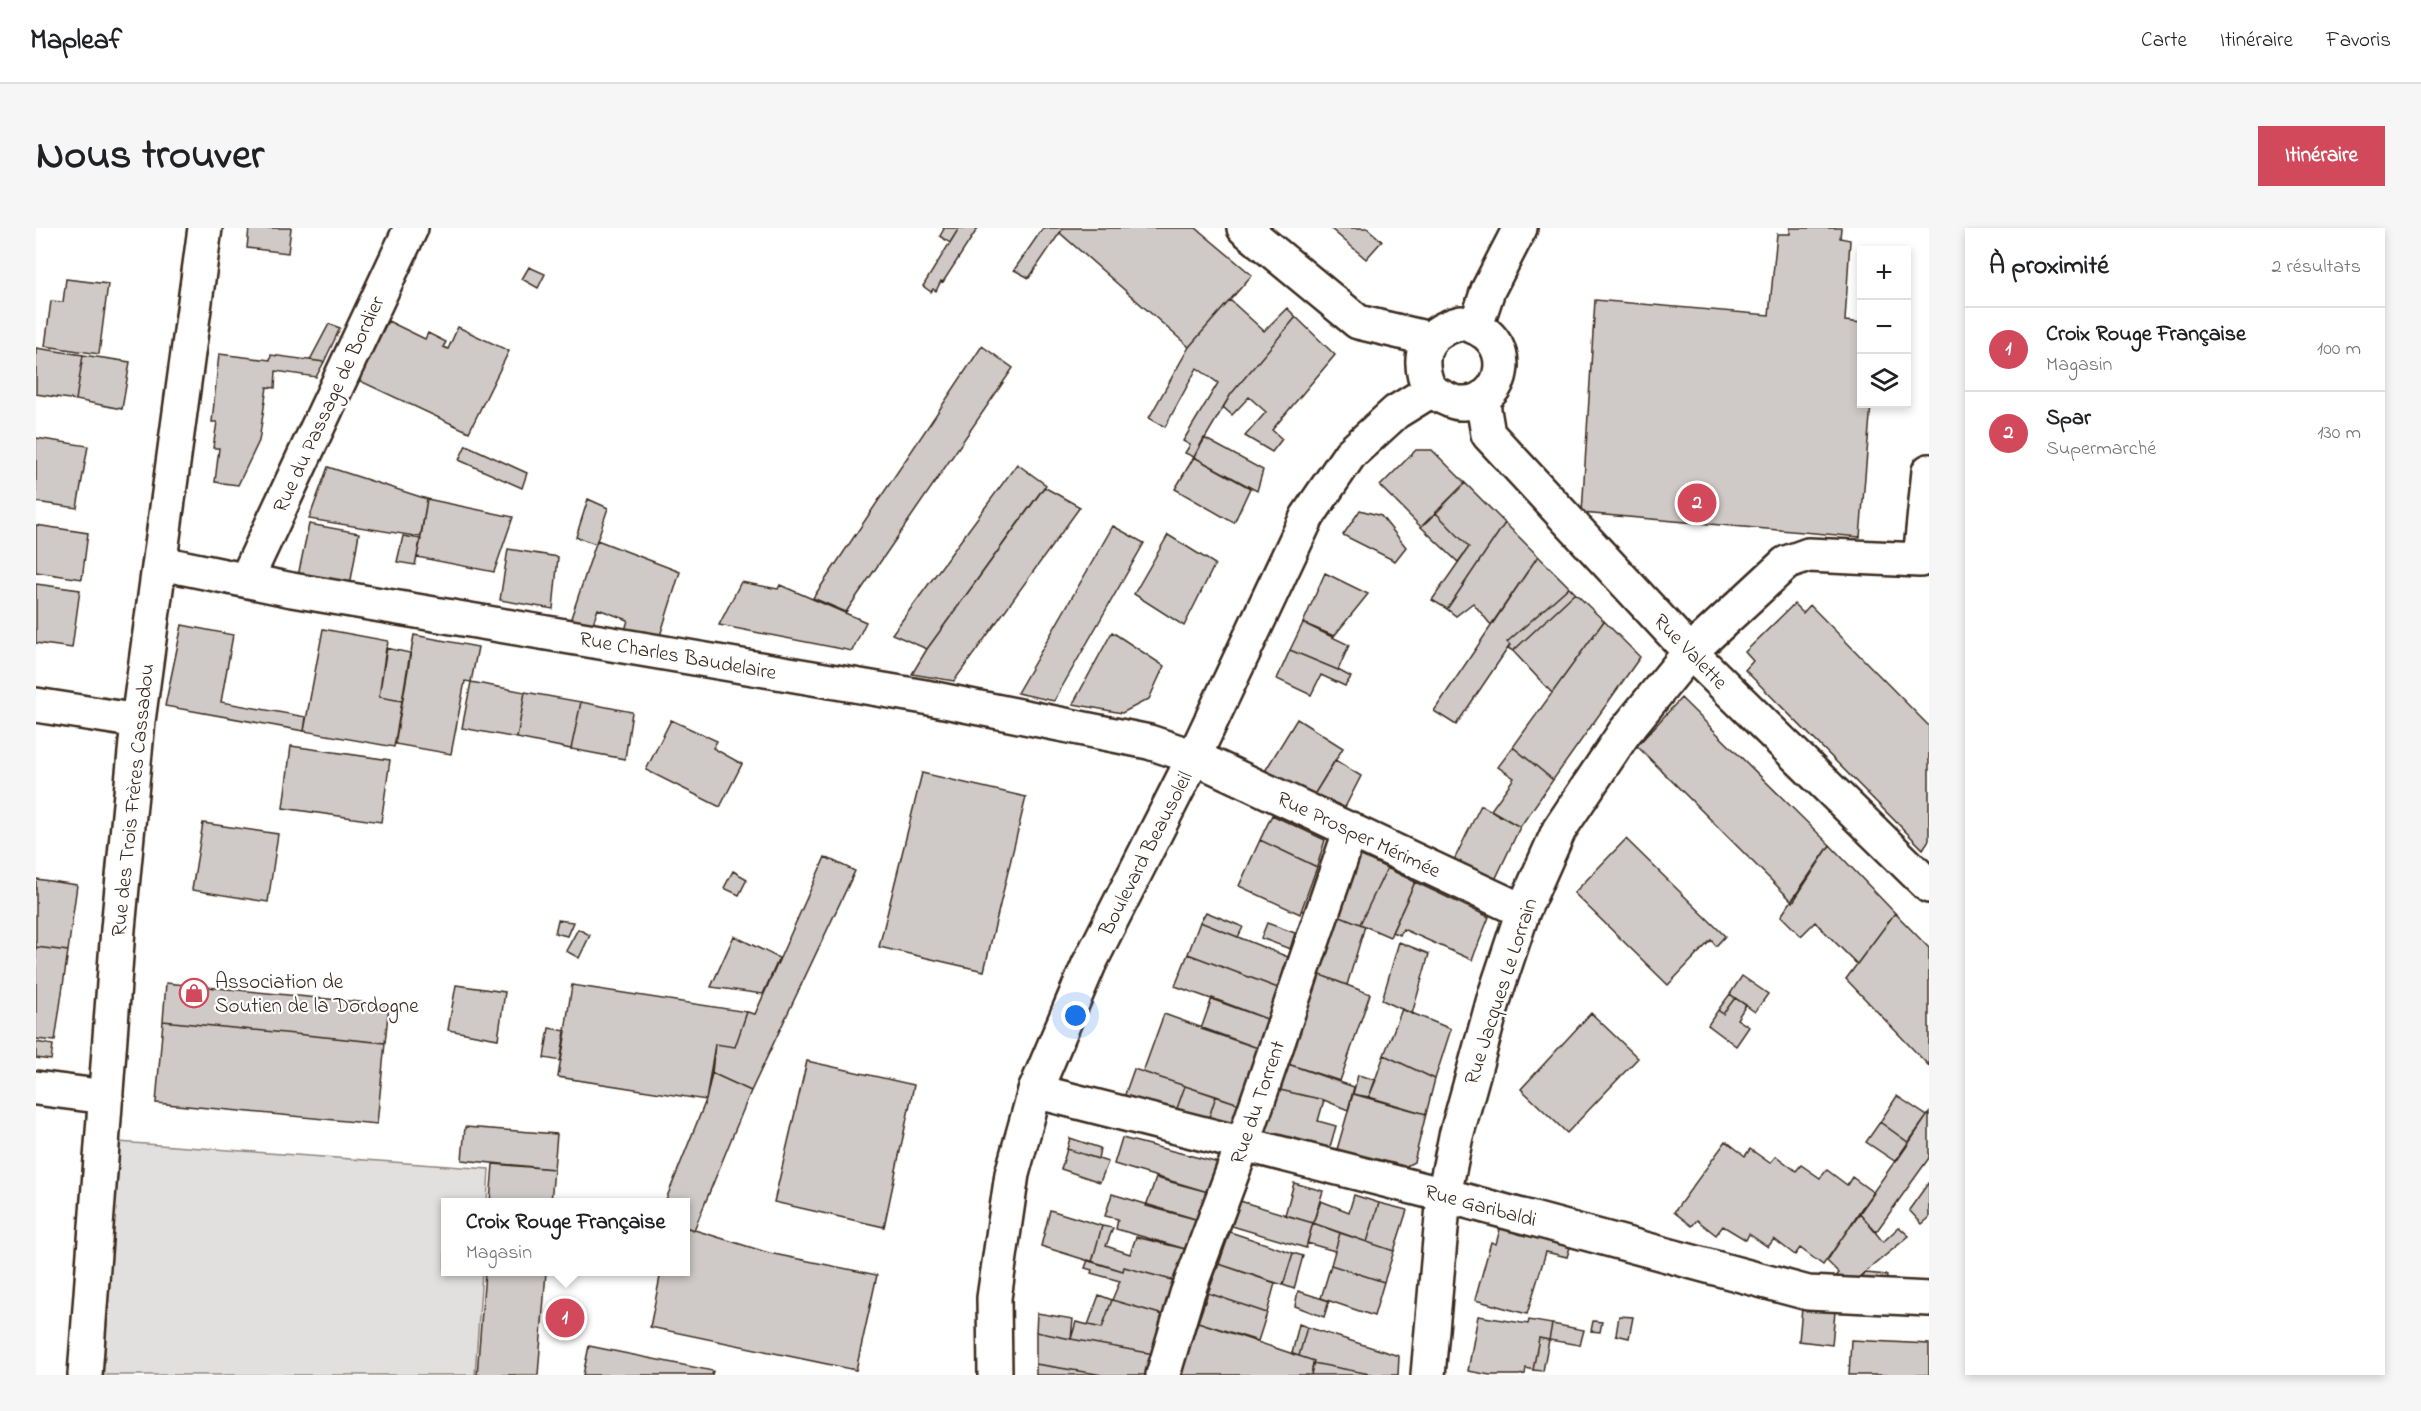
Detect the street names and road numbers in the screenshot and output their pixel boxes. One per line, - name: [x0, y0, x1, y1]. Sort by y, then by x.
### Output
- street label: Rue du Passage de Bordier: [266, 291, 395, 519]
- street label: Rue Valette: [1645, 607, 1734, 698]
- street label: Rue Charles Baudelaire: [577, 625, 779, 689]
- street label: Rue des Trois Frères Cassadou: [105, 662, 163, 938]
- street label: Boulevard Beausoleil: [1092, 766, 1201, 942]
- street label: Rue Prosper Mérimée: [1271, 785, 1445, 887]
- street label: Rue Jacques Le Lorrain: [1458, 894, 1546, 1089]
- street label: Rue du Torrent: [1224, 1037, 1294, 1169]
- street label: Rue Garibaldi: [1421, 1178, 1540, 1236]

